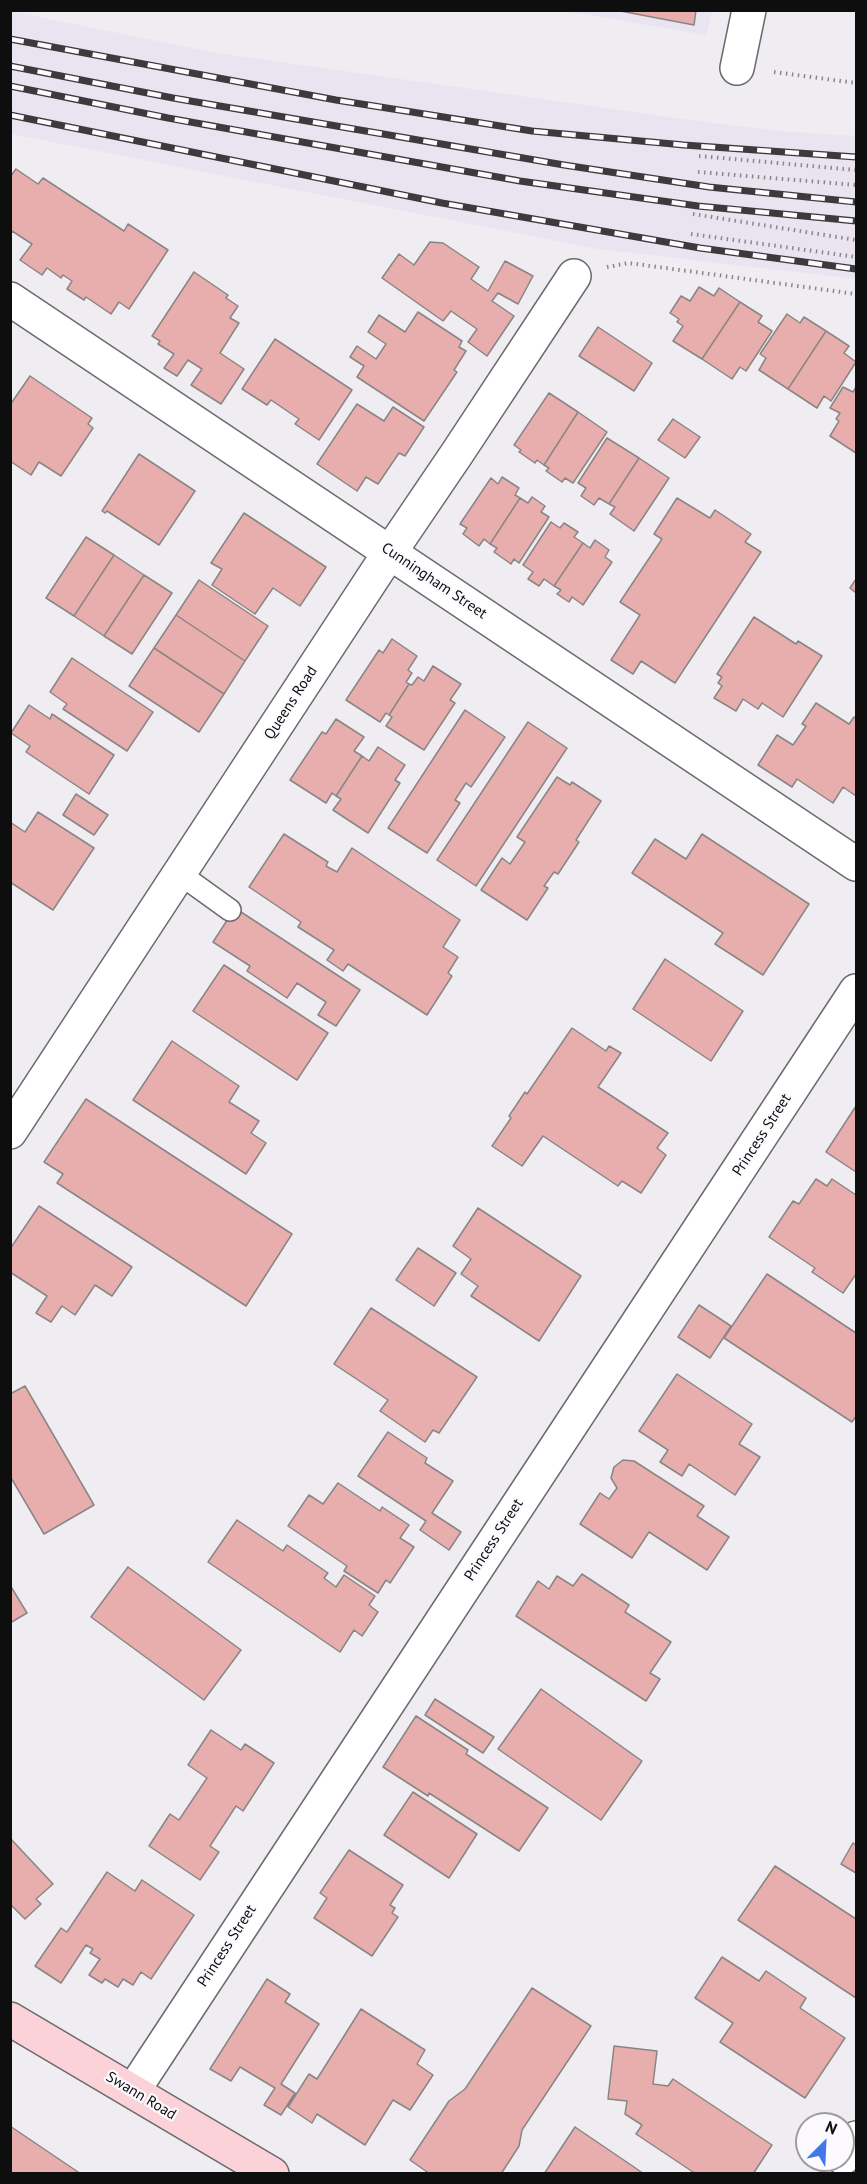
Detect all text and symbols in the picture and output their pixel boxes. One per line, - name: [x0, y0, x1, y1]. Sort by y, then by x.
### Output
- street label: Cunningham Street: [378, 539, 490, 623]
- street label: Queens Road: [261, 663, 321, 743]
- street label: Princess Street: [729, 1091, 795, 1179]
- street label: Princess Street: [461, 1496, 527, 1584]
- street label: Princess Street: [194, 1902, 260, 1990]
- street label: Swann Road: [103, 2068, 179, 2124]
- north arrow: [795, 2112, 855, 2172]
- text: N: [823, 2116, 840, 2139]

